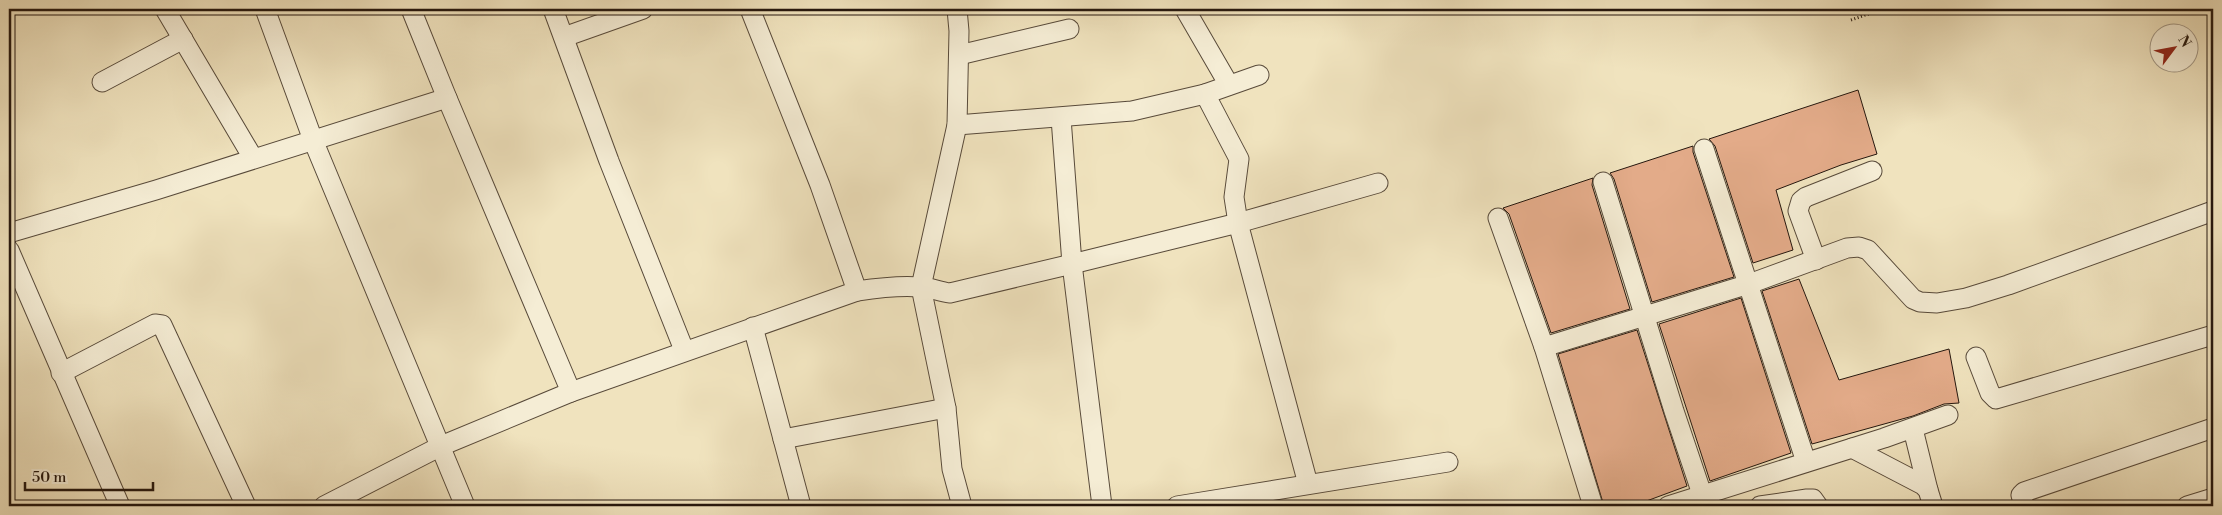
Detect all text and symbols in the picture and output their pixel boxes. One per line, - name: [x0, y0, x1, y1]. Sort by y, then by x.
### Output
- north arrow: [2150, 22, 2200, 72]
- text: N: [2174, 32, 2195, 51]
- scale bar: [25, 460, 152, 492]
- text: 50 m: [32, 468, 66, 487]

